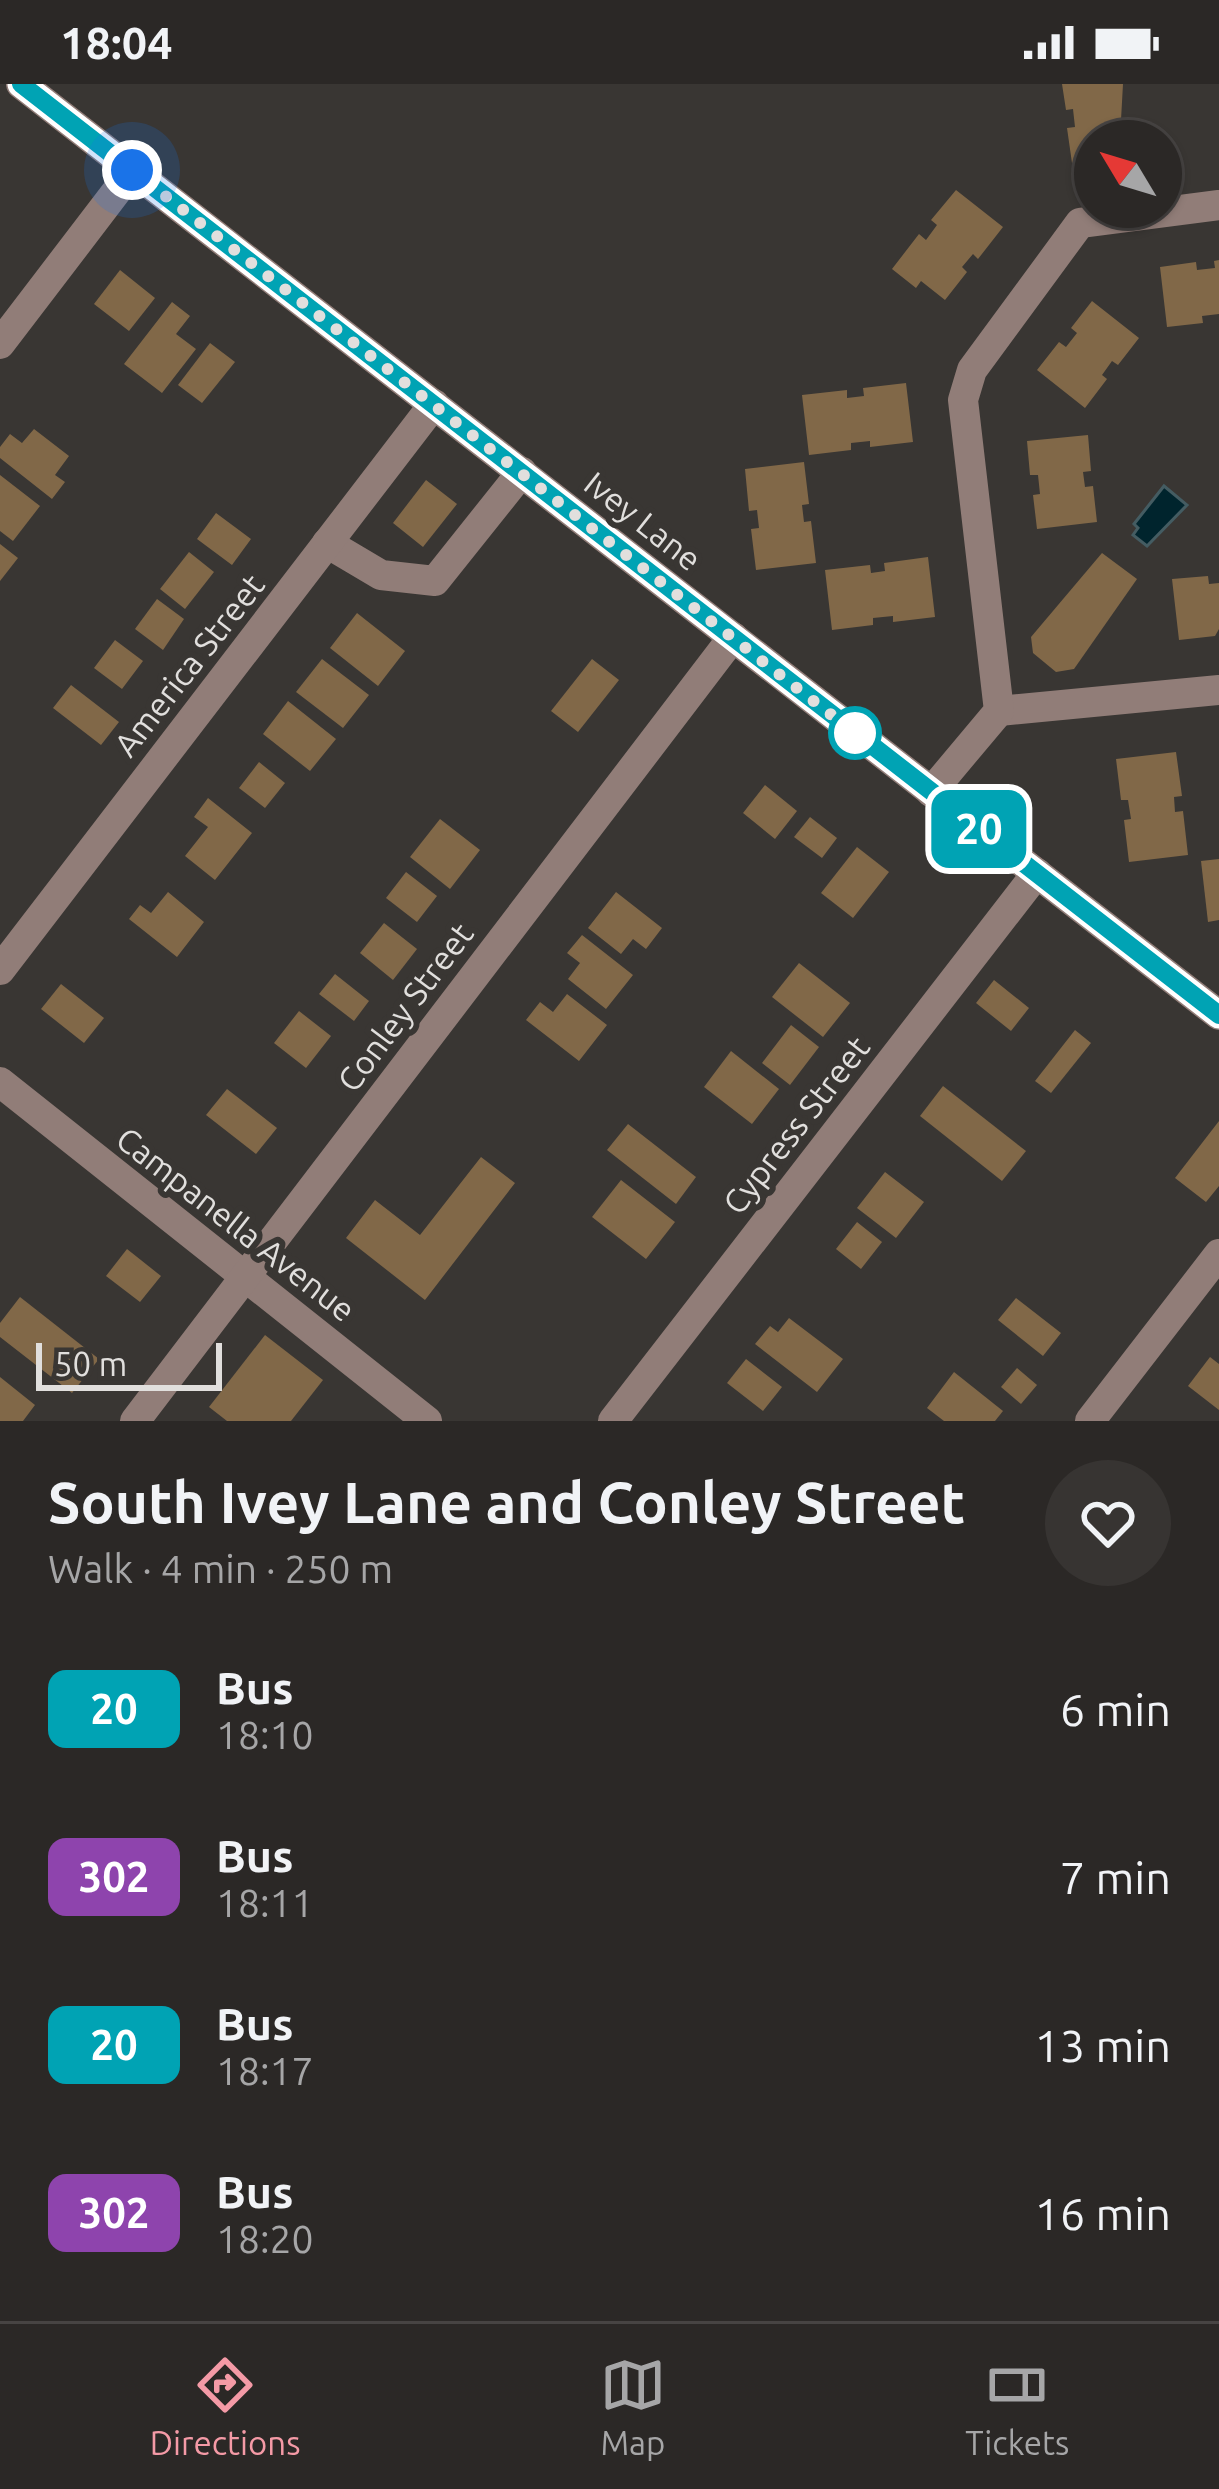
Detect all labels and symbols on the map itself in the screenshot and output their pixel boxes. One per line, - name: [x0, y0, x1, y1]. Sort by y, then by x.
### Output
- north arrow: [1074, 120, 1182, 228]
- your location: [102, 140, 162, 200]
- street label: Ivey Lane: [578, 464, 709, 577]
- street label: America Street: [106, 566, 271, 763]
- unlabelled marker: [830, 708, 880, 758]
- line badge: 20: [925, 790, 1033, 868]
- street label: Conley Street: [329, 915, 480, 1098]
- street label: Cypress Street: [715, 1029, 876, 1221]
- street label: Campanella Avenue: [110, 1119, 363, 1328]
- scale bar: [36, 1337, 222, 1390]

